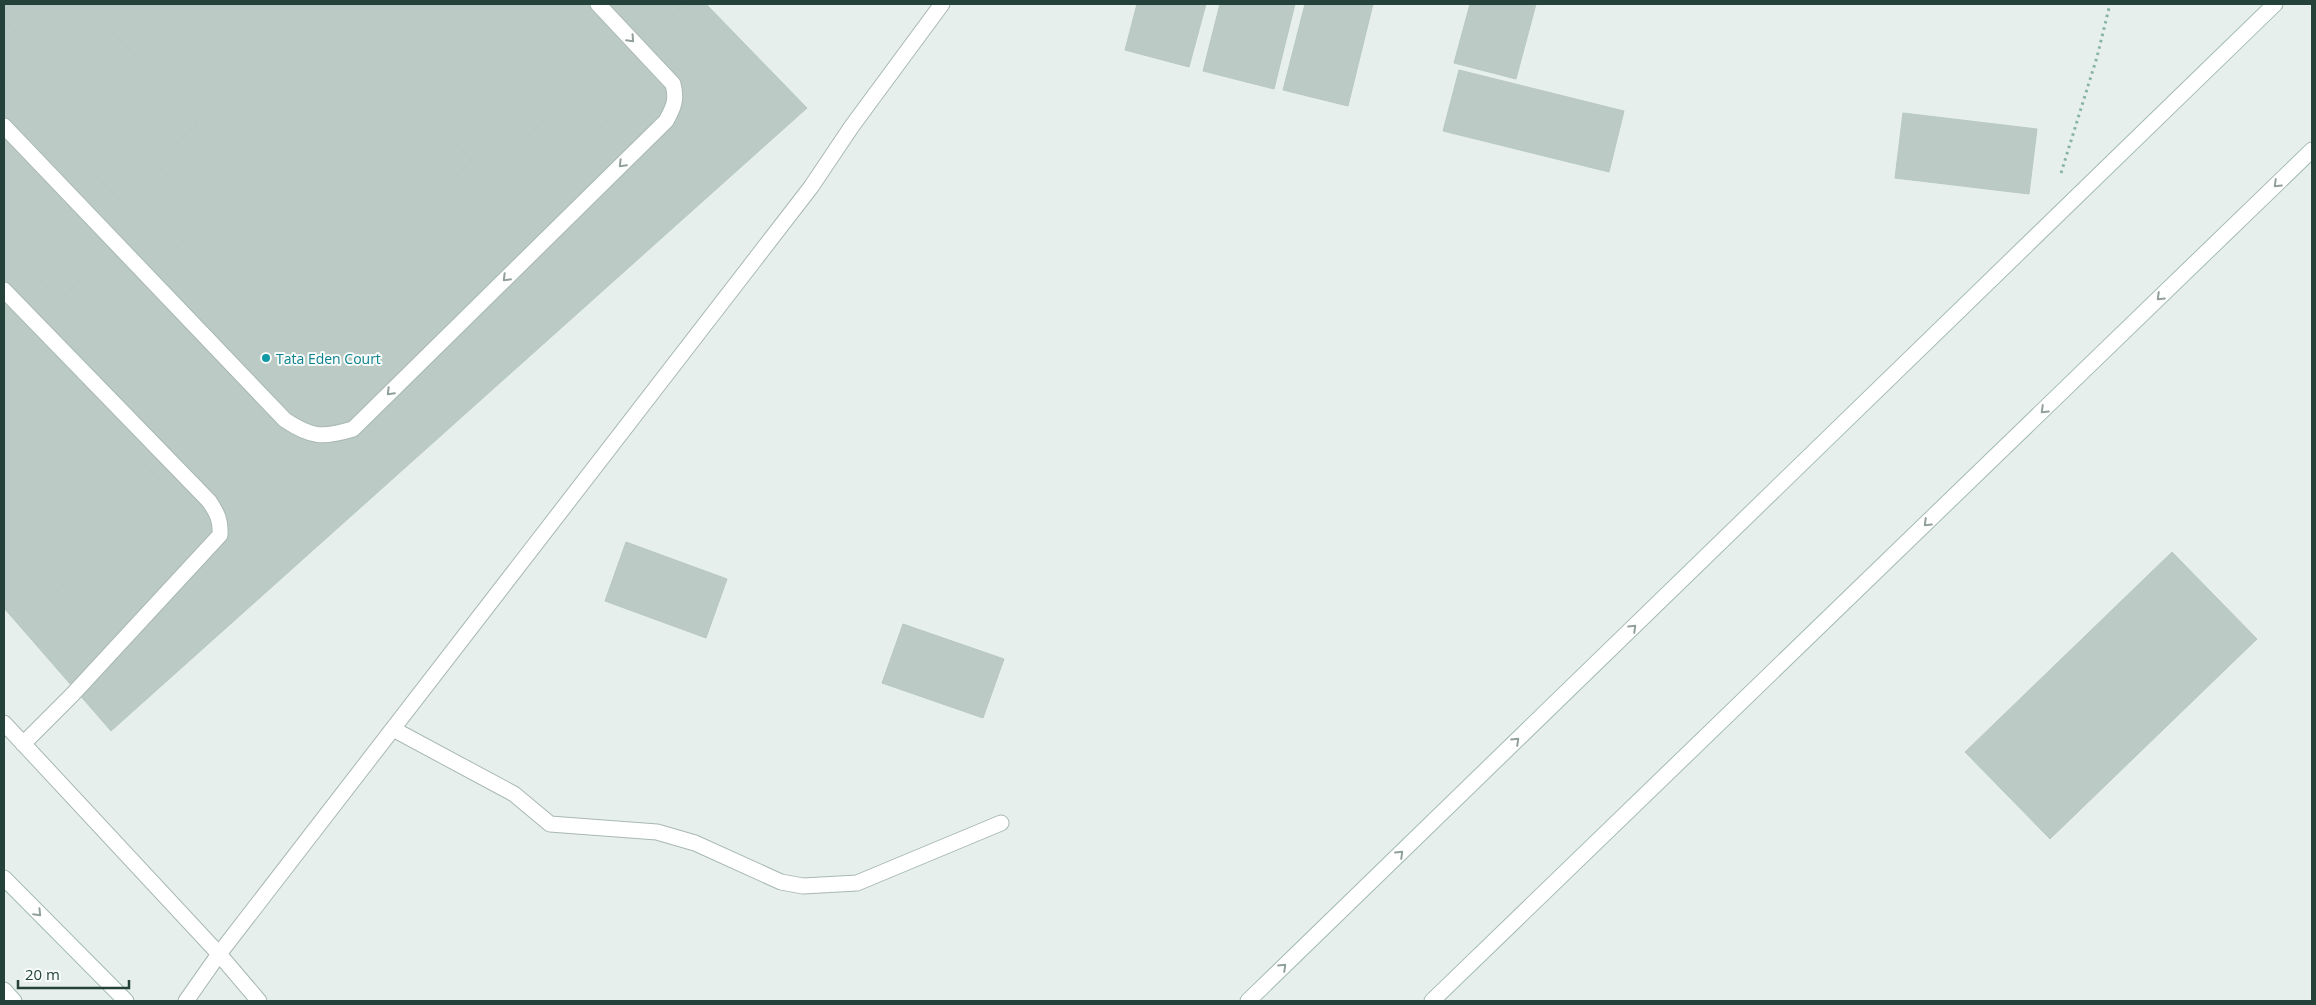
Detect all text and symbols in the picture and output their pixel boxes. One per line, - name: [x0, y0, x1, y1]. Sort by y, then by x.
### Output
- one-way arrow: [625, 34, 634, 43]
- one-way arrow: [619, 158, 628, 167]
- one-way arrow: [2274, 178, 2283, 187]
- one-way arrow: [503, 272, 512, 281]
- one-way arrow: [2157, 291, 2166, 300]
- place label: Tata Eden Court: [276, 349, 381, 368]
- marker: Tata Eden Court: [260, 352, 272, 364]
- one-way arrow: [387, 386, 396, 395]
- one-way arrow: [2040, 404, 2049, 413]
- one-way arrow: [1924, 517, 1933, 526]
- one-way arrow: [1627, 625, 1636, 634]
- one-way arrow: [1511, 738, 1520, 747]
- one-way arrow: [1394, 851, 1403, 860]
- one-way arrow: [32, 908, 41, 917]
- scale bar: [18, 958, 129, 990]
- text: 20 m: [25, 964, 60, 984]
- one-way arrow: [1278, 964, 1287, 973]

